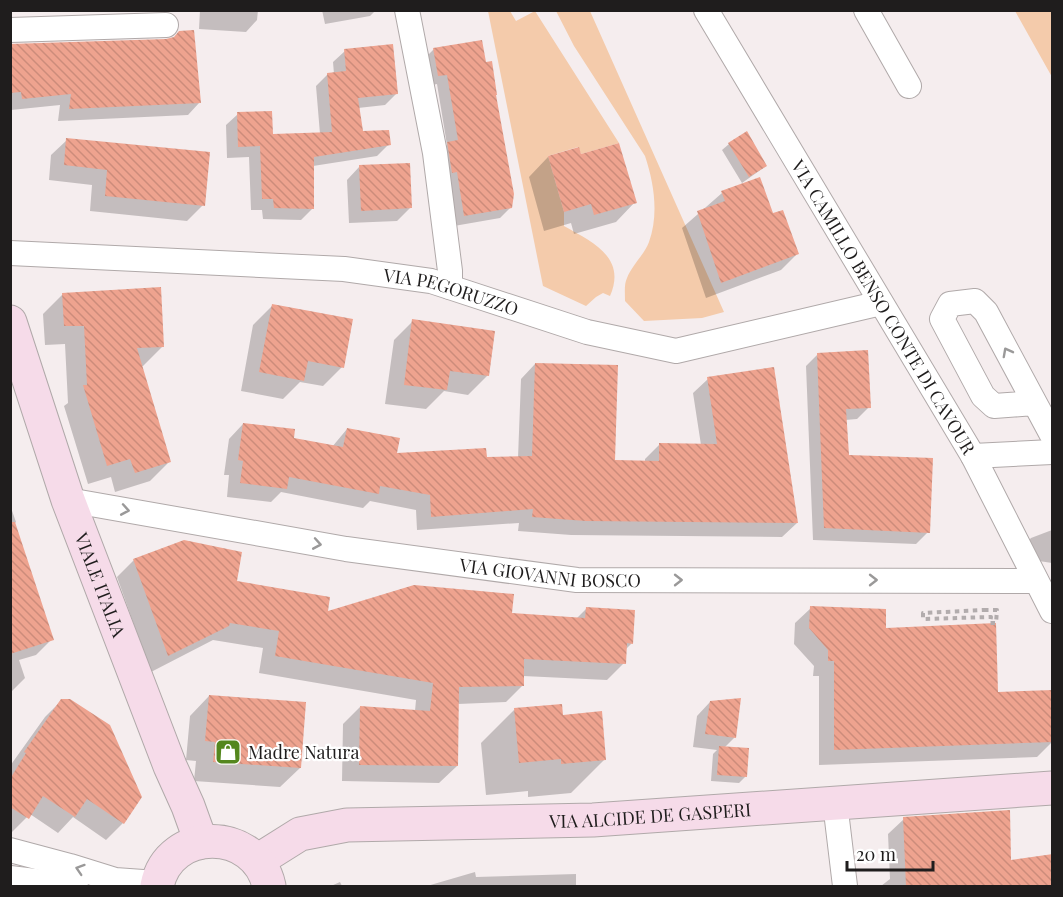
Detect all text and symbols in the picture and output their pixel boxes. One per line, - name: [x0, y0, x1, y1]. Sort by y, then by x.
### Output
- street label: VIA CAMILLO BENSO CONTE DI CAVOUR: [786, 154, 981, 459]
- street label: VIA PEGORUZZO: [381, 262, 522, 321]
- one-way arrow: [1003, 347, 1014, 358]
- one-way arrow: [120, 503, 130, 516]
- street label: VIALE ITALIA: [69, 528, 132, 641]
- one-way arrow: [312, 537, 322, 550]
- street label: VIA GIOVANNI BOSCO: [457, 552, 641, 592]
- one-way arrow: [673, 574, 682, 586]
- one-way arrow: [868, 574, 877, 586]
- shop icon: Madre Natura: [213, 737, 243, 767]
- place label: Madre Natura: [248, 740, 359, 764]
- street label: VIA ALCIDE DE GASPERI: [548, 797, 752, 833]
- scale bar: [847, 834, 932, 872]
- text: 20 m: [856, 842, 896, 866]
- one-way arrow: [75, 864, 86, 876]

